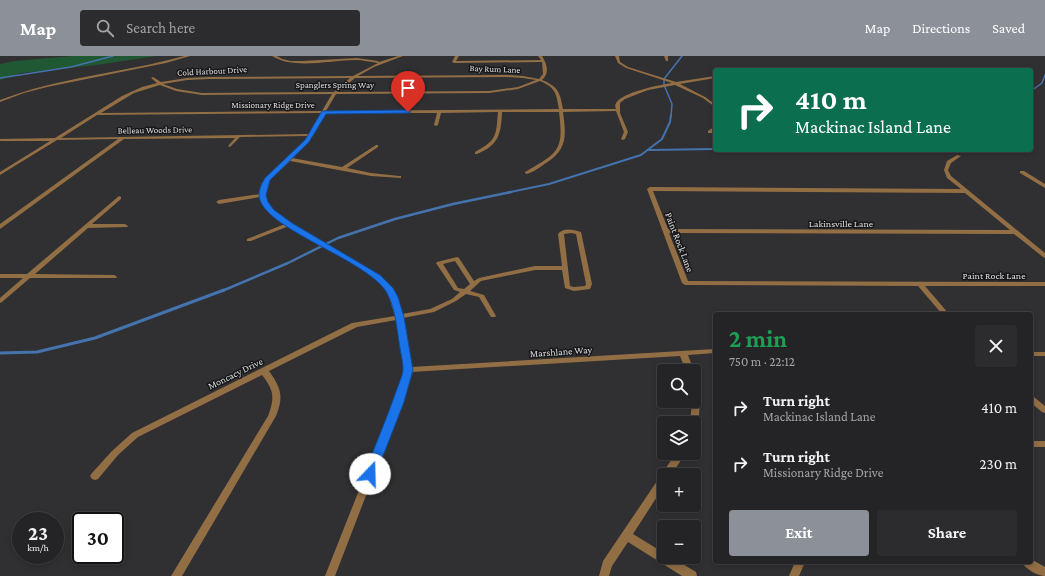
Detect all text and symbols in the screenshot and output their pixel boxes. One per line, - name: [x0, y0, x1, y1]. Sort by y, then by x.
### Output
- search box: [80, 10, 360, 46]
- icon: search: [94, 17, 116, 39]
- text: Map: [20, 18, 56, 39]
- text: Search here: [126, 20, 195, 36]
- text: Map: [865, 20, 890, 36]
- text: Directions: [912, 20, 970, 36]
- text: Saved: [992, 20, 1025, 36]
- street label: Bay Rum Lane: [469, 63, 521, 75]
- street label: Cold Harbour Drive: [177, 64, 247, 78]
- pin: [391, 71, 425, 112]
- icon: arrive: [397, 77, 419, 99]
- street label: Spanglers Spring Way: [296, 80, 375, 90]
- icon: right: [729, 84, 781, 136]
- text: 410 m: [795, 84, 867, 115]
- street label: Missionary Ridge Drive: [231, 100, 315, 110]
- text: Mackinac Island Lane: [795, 117, 951, 137]
- street label: Belleau Woods Drive: [118, 124, 192, 136]
- street label: Paint Rock Lane: [663, 211, 696, 274]
- street label: Lakinsville Lane: [809, 218, 874, 229]
- street label: Paint Rock Lane: [962, 270, 1026, 281]
- text: 2 min: [729, 325, 787, 352]
- button: close: [975, 325, 1017, 367]
- street label: Marshlane Way: [529, 344, 593, 359]
- text: 750 m · 22:12: [729, 354, 795, 369]
- street label: Moncacy Drive: [206, 355, 265, 391]
- map controls: [657, 364, 701, 564]
- button: search: [657, 364, 701, 408]
- text: Turn right: [763, 393, 830, 409]
- icon: right: [729, 397, 751, 419]
- text: 410 m: [981, 400, 1017, 416]
- text: Mackinac Island Lane: [763, 409, 876, 424]
- button: layers: [657, 416, 701, 460]
- text: Turn right: [763, 449, 830, 465]
- position arrow: [349, 453, 391, 495]
- icon: right: [729, 453, 751, 475]
- text: 230 m: [979, 456, 1017, 472]
- text: Missionary Ridge Drive: [763, 465, 883, 480]
- button: +: [657, 468, 701, 512]
- button: Exit: [729, 510, 869, 556]
- button: Share: [877, 510, 1017, 556]
- speed limit sign: 30: [72, 512, 124, 564]
- button: −: [657, 520, 701, 564]
- text: 23: [28, 522, 48, 544]
- text: km/h: [27, 542, 49, 553]

